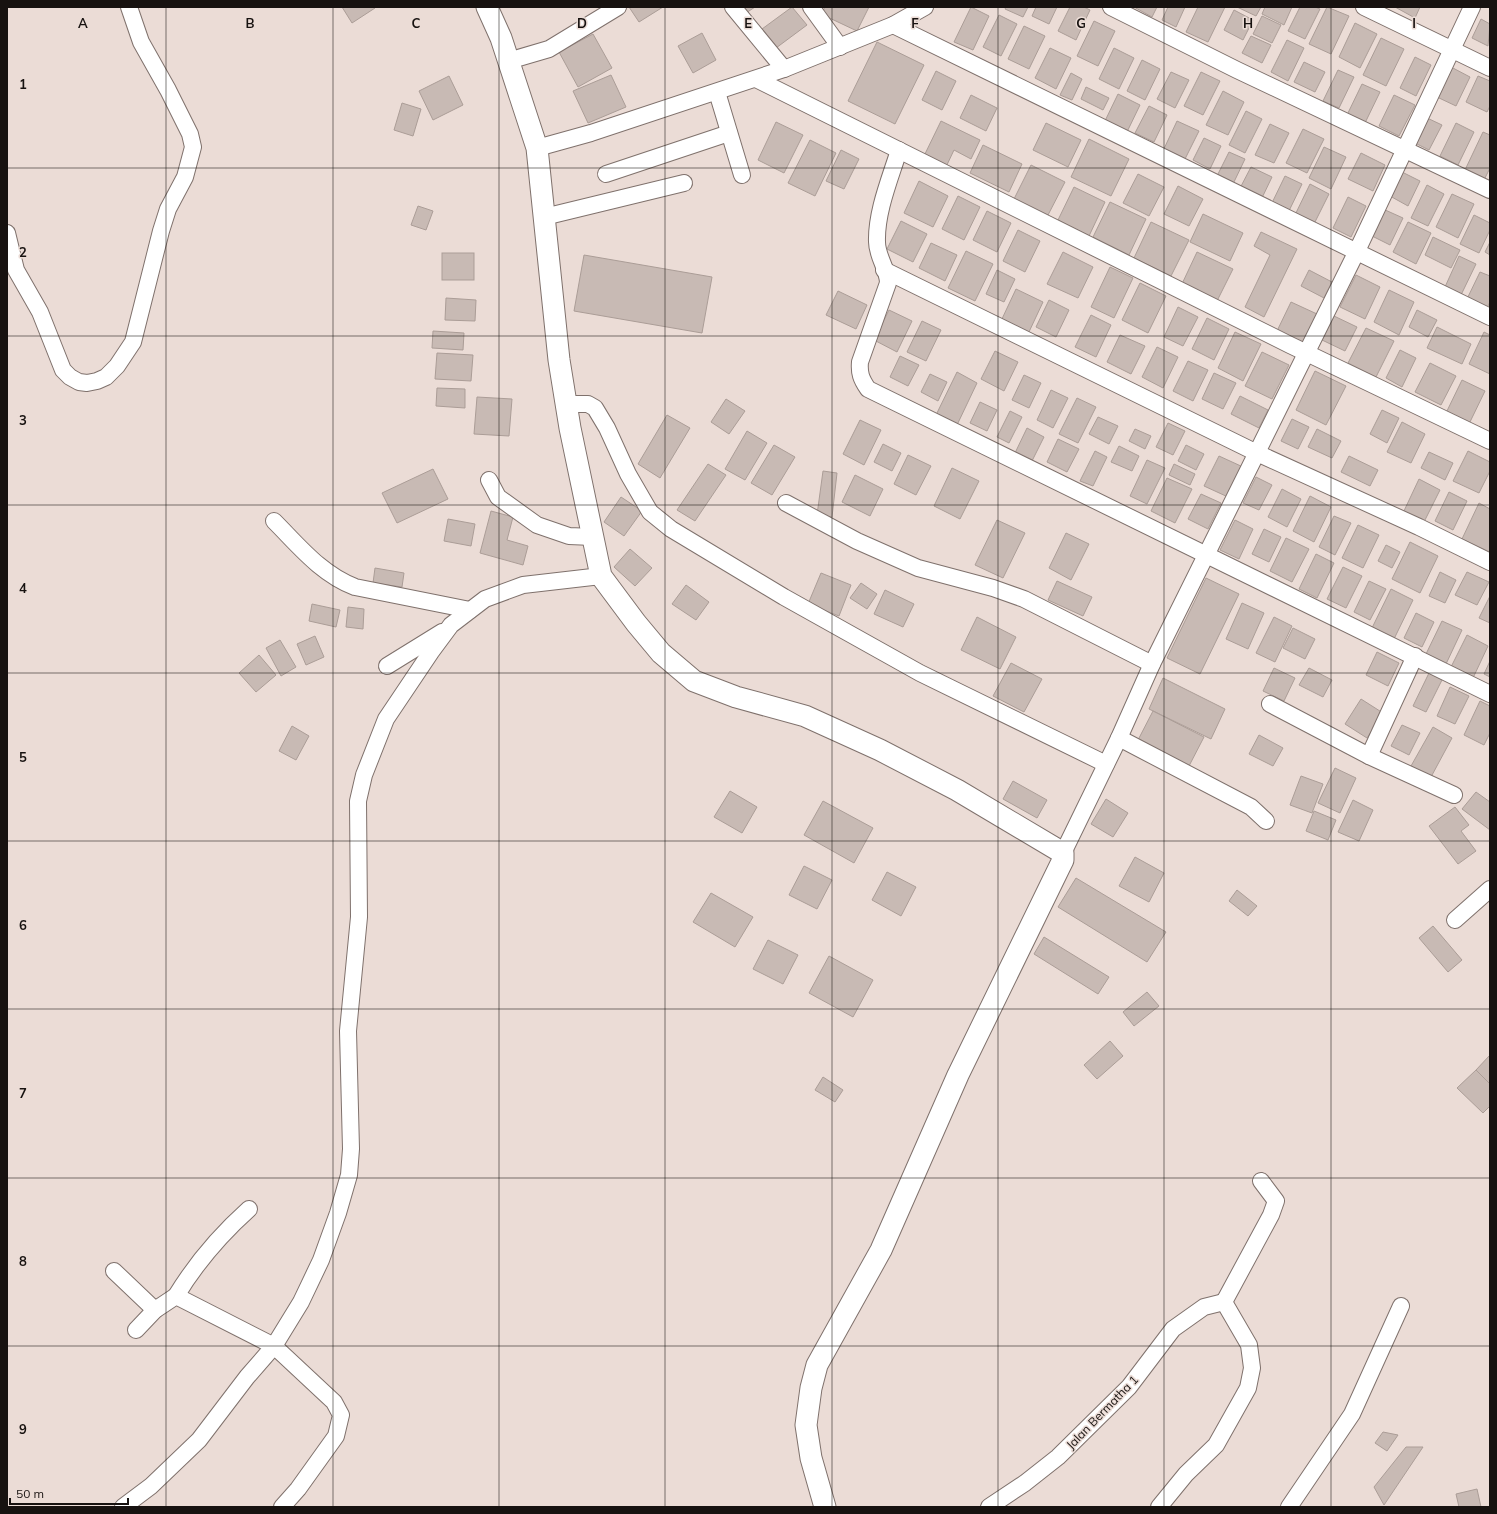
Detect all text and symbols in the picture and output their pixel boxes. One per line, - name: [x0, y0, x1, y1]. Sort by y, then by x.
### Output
- text: A: [78, 15, 88, 31]
- text: B: [246, 15, 255, 31]
- text: C: [412, 15, 421, 31]
- text: D: [577, 15, 587, 31]
- text: E: [744, 15, 752, 31]
- text: F: [911, 15, 919, 31]
- text: G: [1076, 15, 1086, 31]
- text: H: [1243, 15, 1253, 31]
- text: I: [1412, 15, 1416, 31]
- text: 1: [19, 76, 27, 92]
- text: 2: [19, 244, 27, 260]
- text: 3: [19, 412, 27, 428]
- text: 4: [19, 580, 27, 596]
- text: 5: [19, 749, 27, 765]
- text: 6: [19, 917, 27, 933]
- text: 7: [19, 1085, 27, 1101]
- text: 8: [19, 1253, 27, 1269]
- street label: Jalan Bermatha 1: [1063, 1372, 1141, 1452]
- text: 9: [19, 1421, 27, 1437]
- scale bar: [10, 1480, 128, 1506]
- text: 50 m: [16, 1486, 44, 1501]

